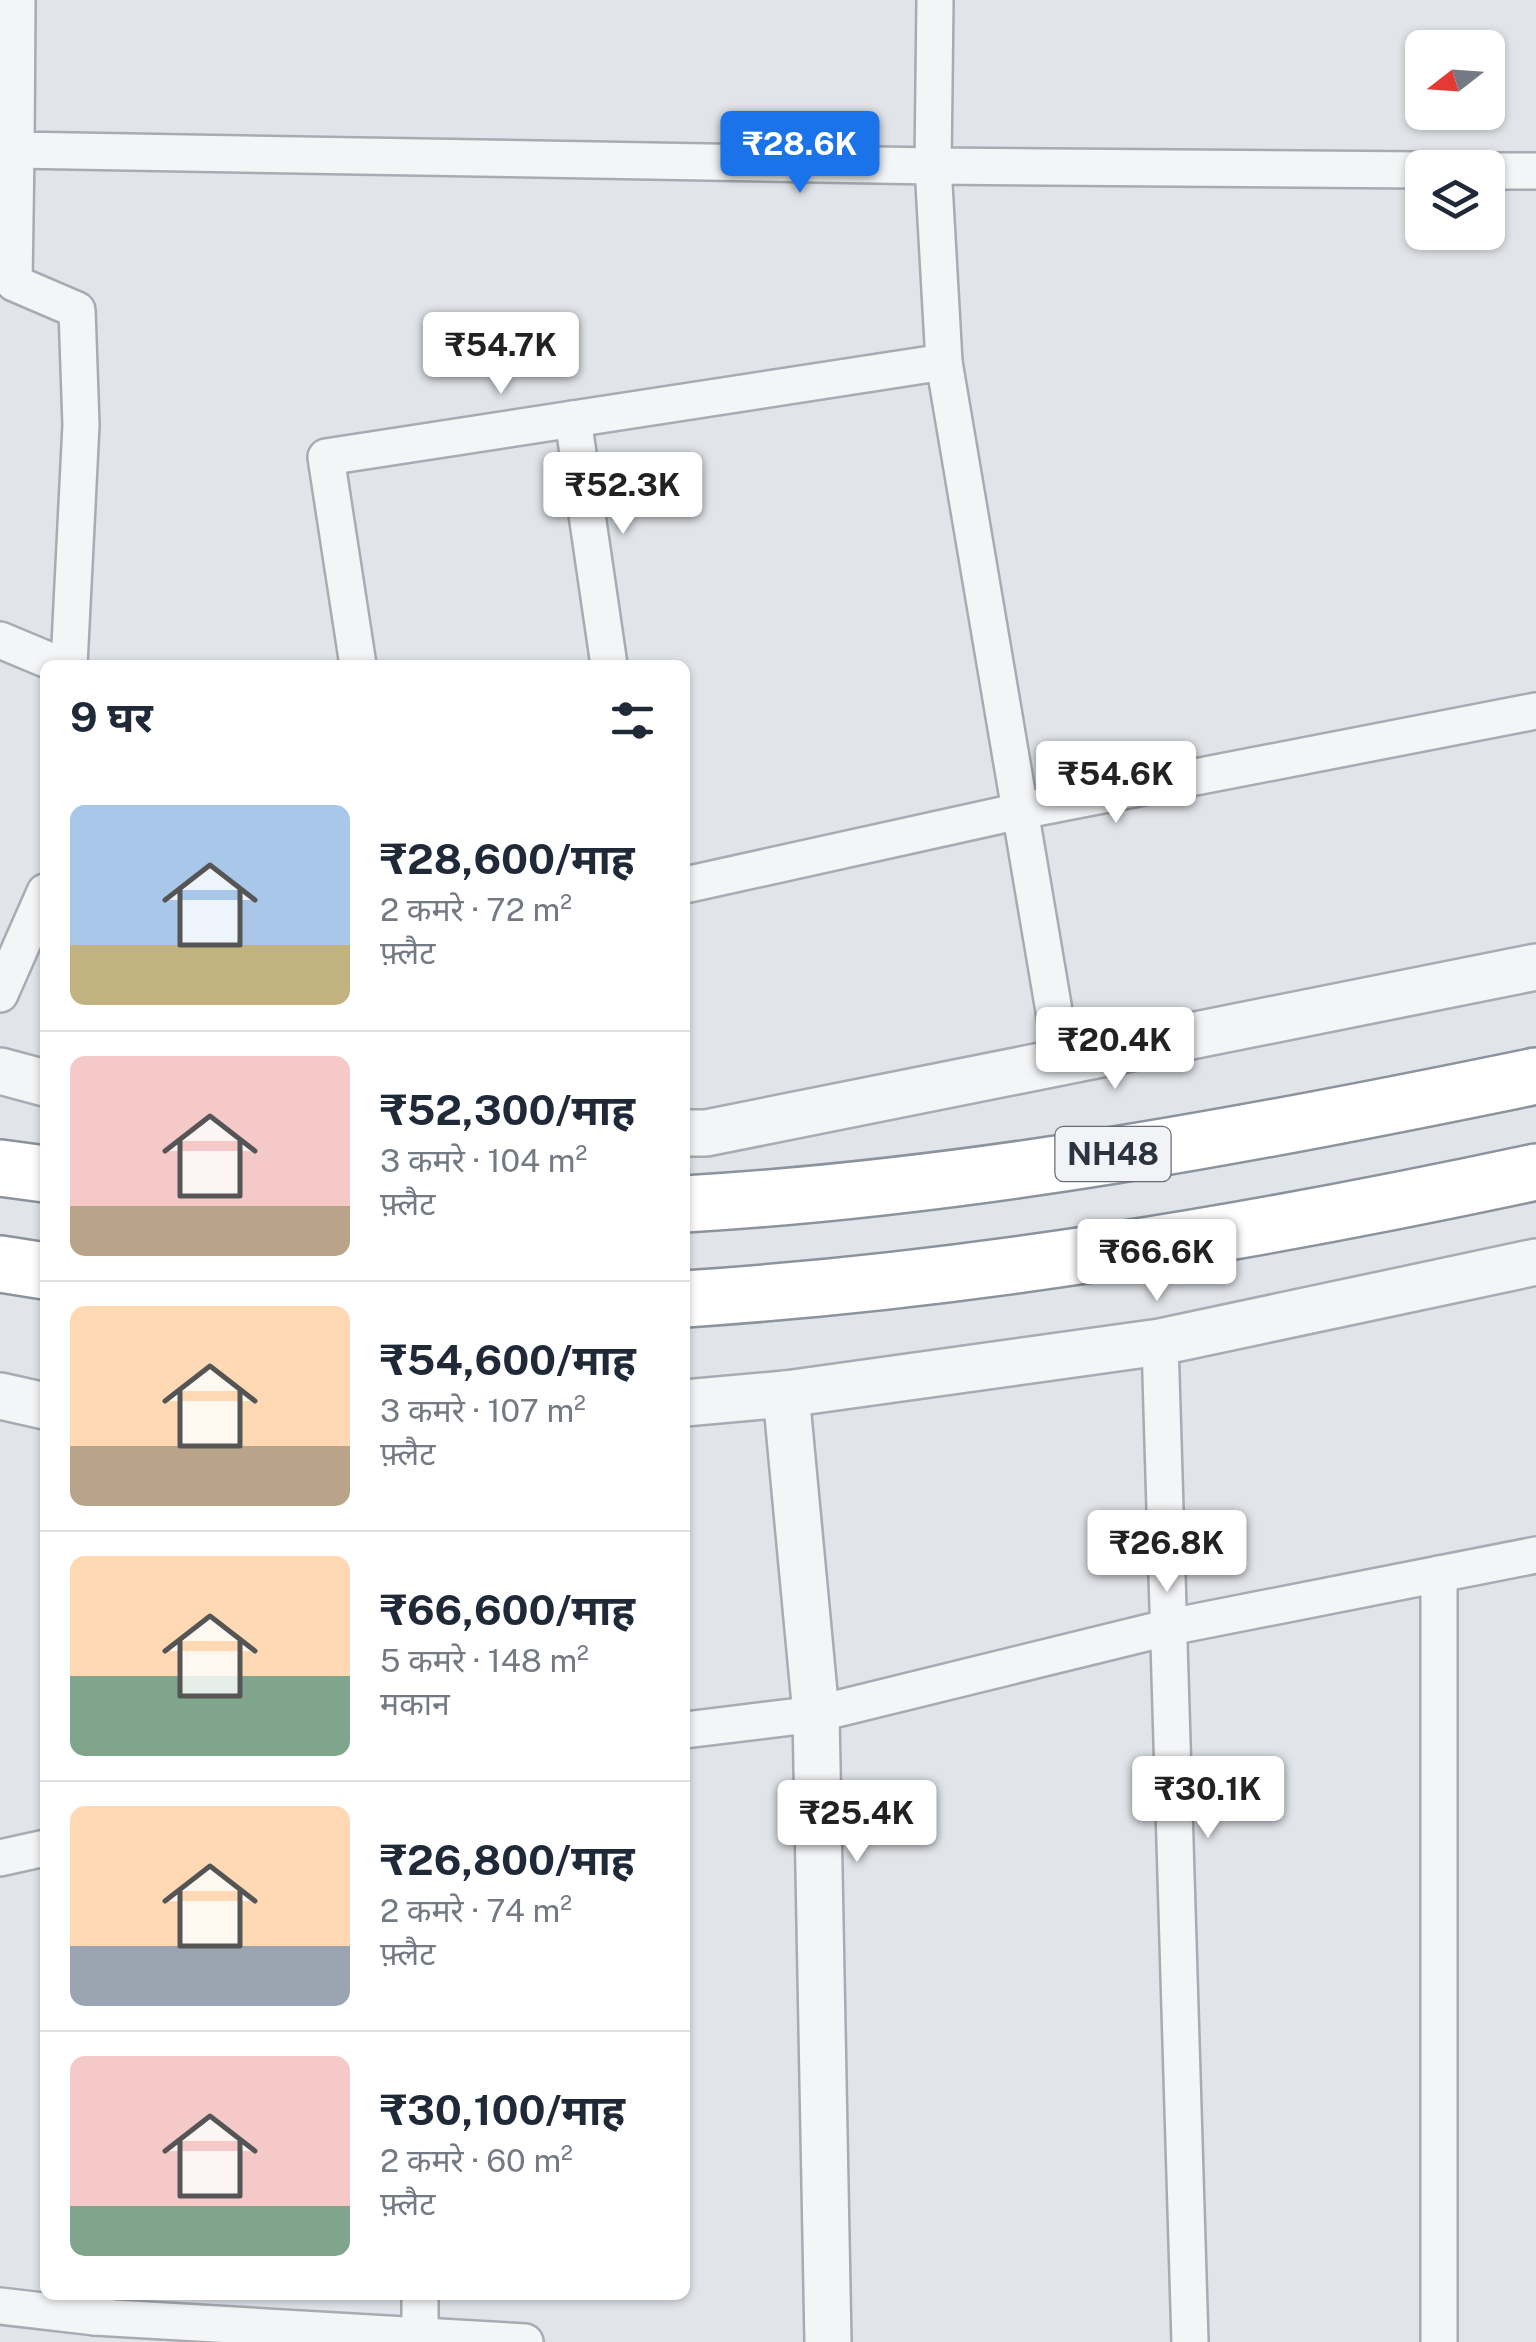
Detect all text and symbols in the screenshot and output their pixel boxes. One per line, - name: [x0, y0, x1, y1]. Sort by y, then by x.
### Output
- north arrow: [1405, 30, 1505, 130]
- map controls: [1405, 30, 1505, 250]
- pin: ₹28.6K: [719, 111, 881, 196]
- text: ₹28.6K: [742, 125, 858, 162]
- button: layers: [1405, 150, 1505, 250]
- pin: ₹54.7K: [420, 312, 582, 397]
- text: ₹54.7K: [445, 326, 557, 363]
- pin: ₹52.3K: [542, 452, 704, 537]
- text: ₹52.3K: [565, 466, 681, 503]
- text: 9 घर: [70, 692, 153, 741]
- icon: filters: [605, 693, 660, 748]
- pin: ₹54.6K: [1035, 741, 1197, 826]
- text: ₹54.6K: [1058, 755, 1174, 792]
- text: ₹28,600/माह: [380, 834, 635, 883]
- icon: home: [150, 845, 270, 965]
- text: 2 कमरे · 72 m²: [380, 891, 572, 928]
- text: फ़्लैट: [380, 934, 435, 971]
- pin: ₹20.4K: [1034, 1007, 1196, 1092]
- text: ₹20.4K: [1058, 1021, 1172, 1058]
- text: ₹52,300/माह: [380, 1085, 635, 1134]
- icon: home: [150, 1096, 270, 1216]
- road number: NH48: [1056, 1127, 1170, 1181]
- text: 3 कमरे · 104 m²: [380, 1142, 587, 1179]
- text: फ़्लैट: [380, 1185, 435, 1222]
- pin: ₹66.6K: [1076, 1219, 1238, 1304]
- text: ₹66.6K: [1099, 1233, 1215, 1270]
- text: ₹54,600/माह: [380, 1335, 636, 1384]
- icon: home: [150, 1346, 270, 1466]
- text: 3 कमरे · 107 m²: [380, 1392, 586, 1429]
- text: फ़्लैट: [380, 1435, 435, 1472]
- pin: ₹26.8K: [1086, 1510, 1248, 1595]
- text: ₹26.8K: [1109, 1524, 1225, 1561]
- text: ₹66,600/माह: [380, 1585, 635, 1634]
- icon: home: [150, 1596, 270, 1716]
- text: 5 कमरे · 148 m²: [380, 1642, 589, 1679]
- text: मकान: [380, 1685, 450, 1722]
- pin: ₹30.1K: [1127, 1756, 1289, 1841]
- text: ₹30.1K: [1154, 1770, 1262, 1807]
- pin: ₹25.4K: [776, 1780, 938, 1865]
- text: ₹25.4K: [800, 1794, 914, 1831]
- text: ₹26,800/माह: [380, 1835, 635, 1884]
- icon: home: [150, 1846, 270, 1966]
- text: 2 कमरे · 74 m²: [380, 1892, 572, 1929]
- text: फ़्लैट: [380, 1935, 435, 1972]
- text: ₹30,100/माह: [380, 2085, 625, 2134]
- icon: home: [150, 2096, 270, 2216]
- text: 2 कमरे · 60 m²: [380, 2142, 573, 2179]
- text: फ़्लैट: [380, 2185, 435, 2222]

